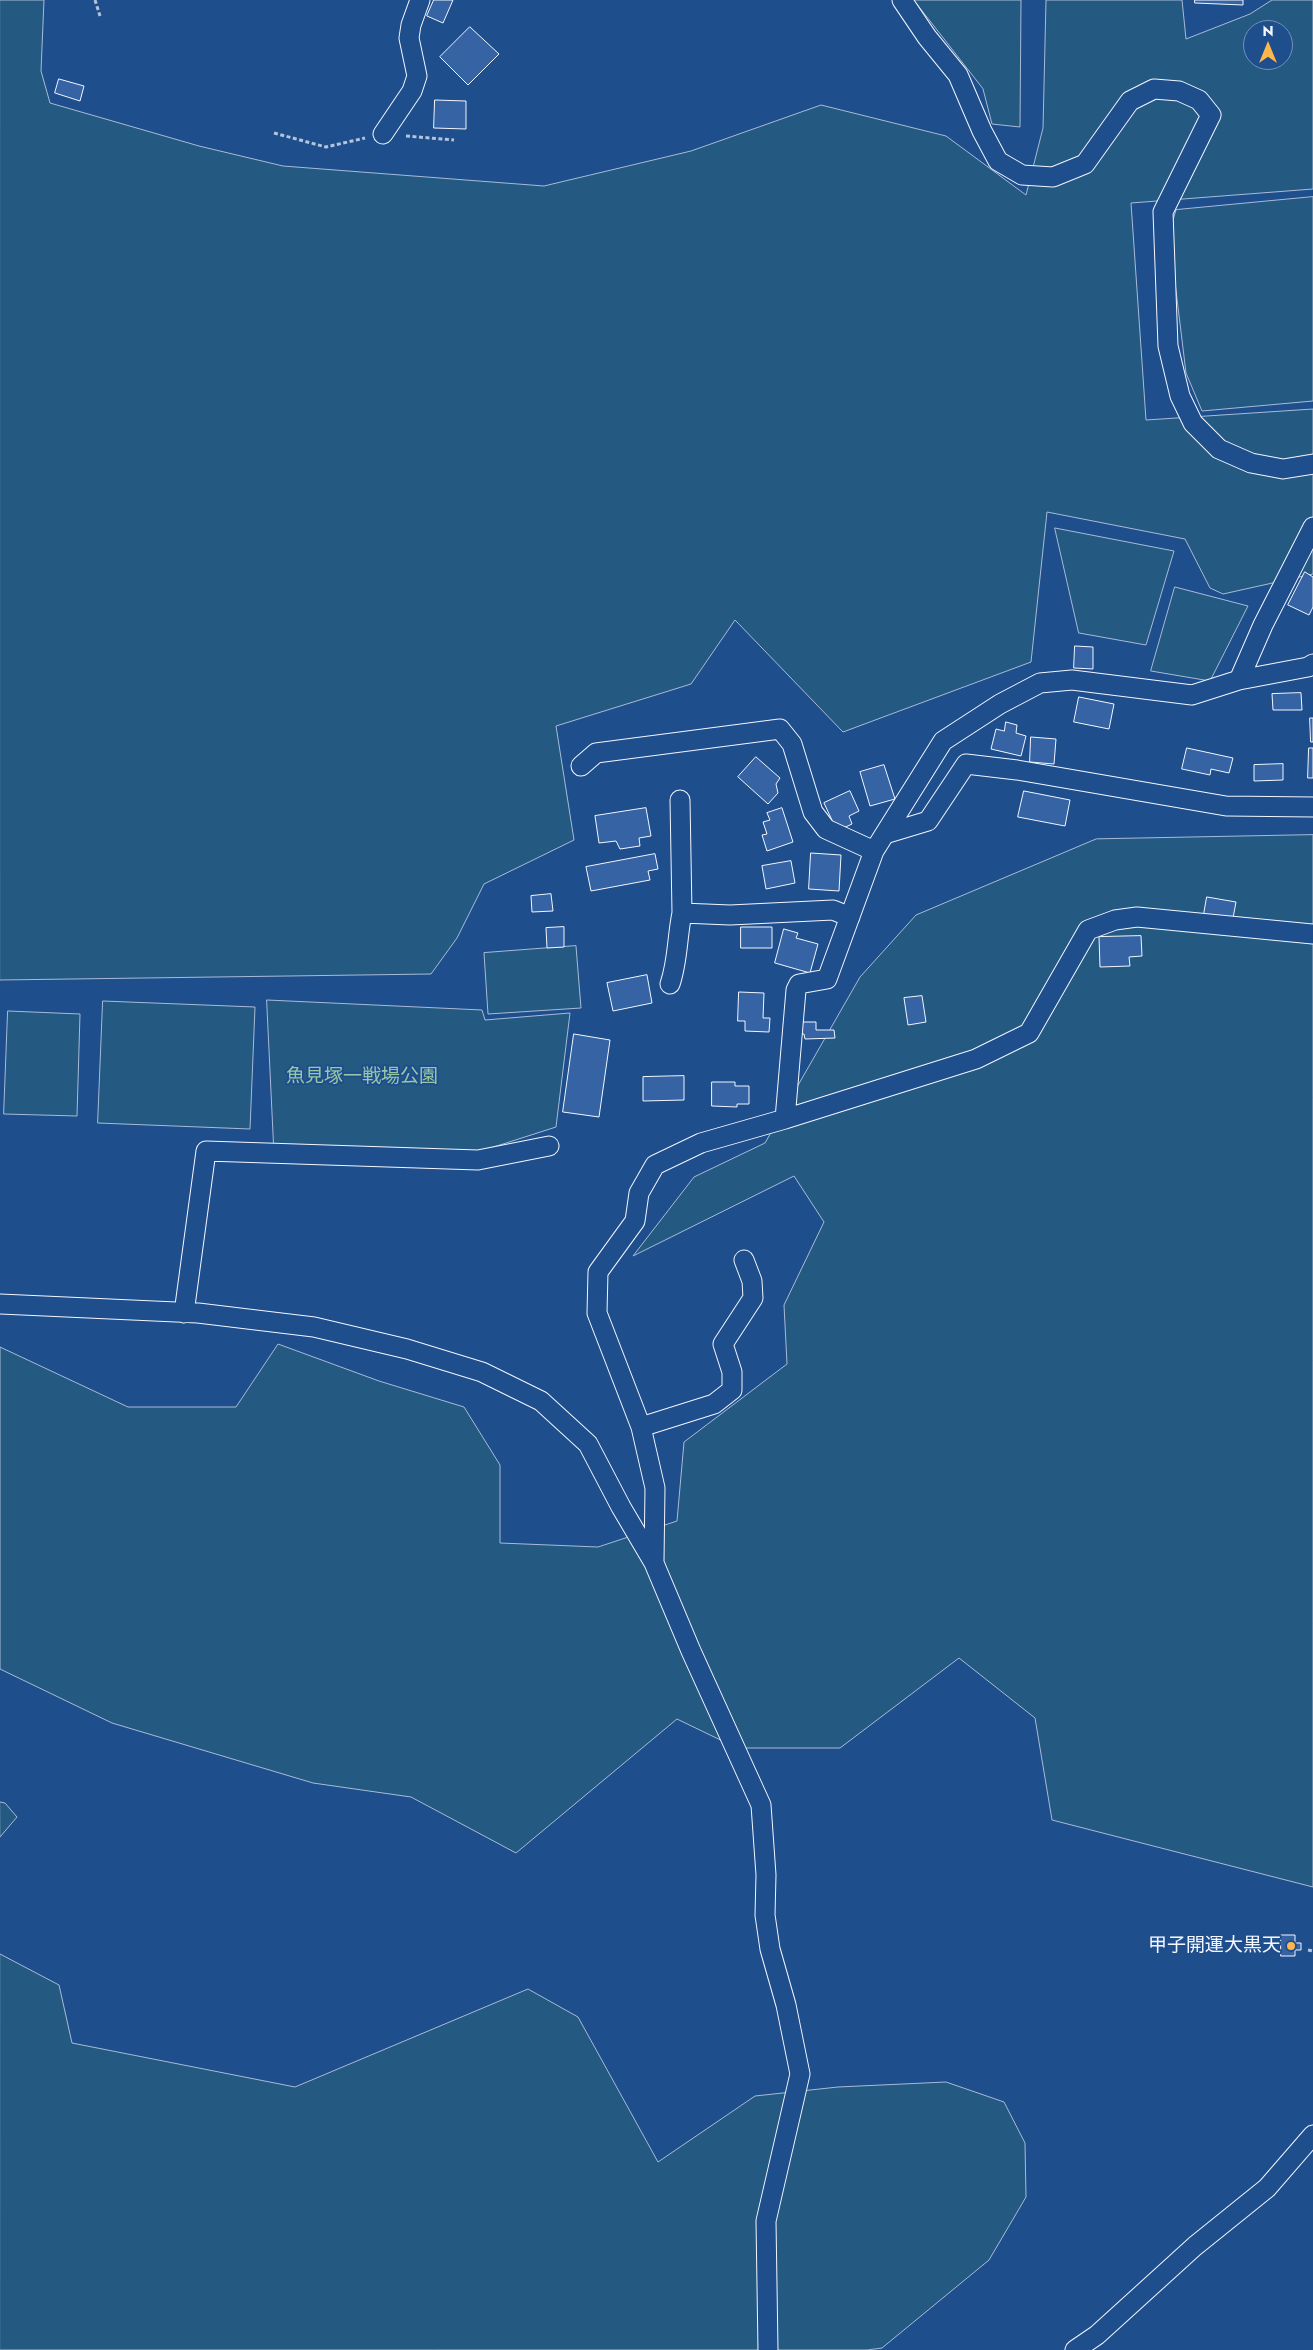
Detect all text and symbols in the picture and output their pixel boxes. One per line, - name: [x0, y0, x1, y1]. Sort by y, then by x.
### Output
- north arrow: [1243, 20, 1293, 70]
- text: N: [1262, 21, 1274, 41]
- park label: 魚見塚一戦場公園: [286, 1066, 438, 1088]
- place label: 甲子開運大黒天: [1148, 1935, 1281, 1957]
- marker: 甲子開運大黒天: [1285, 1940, 1297, 1952]

